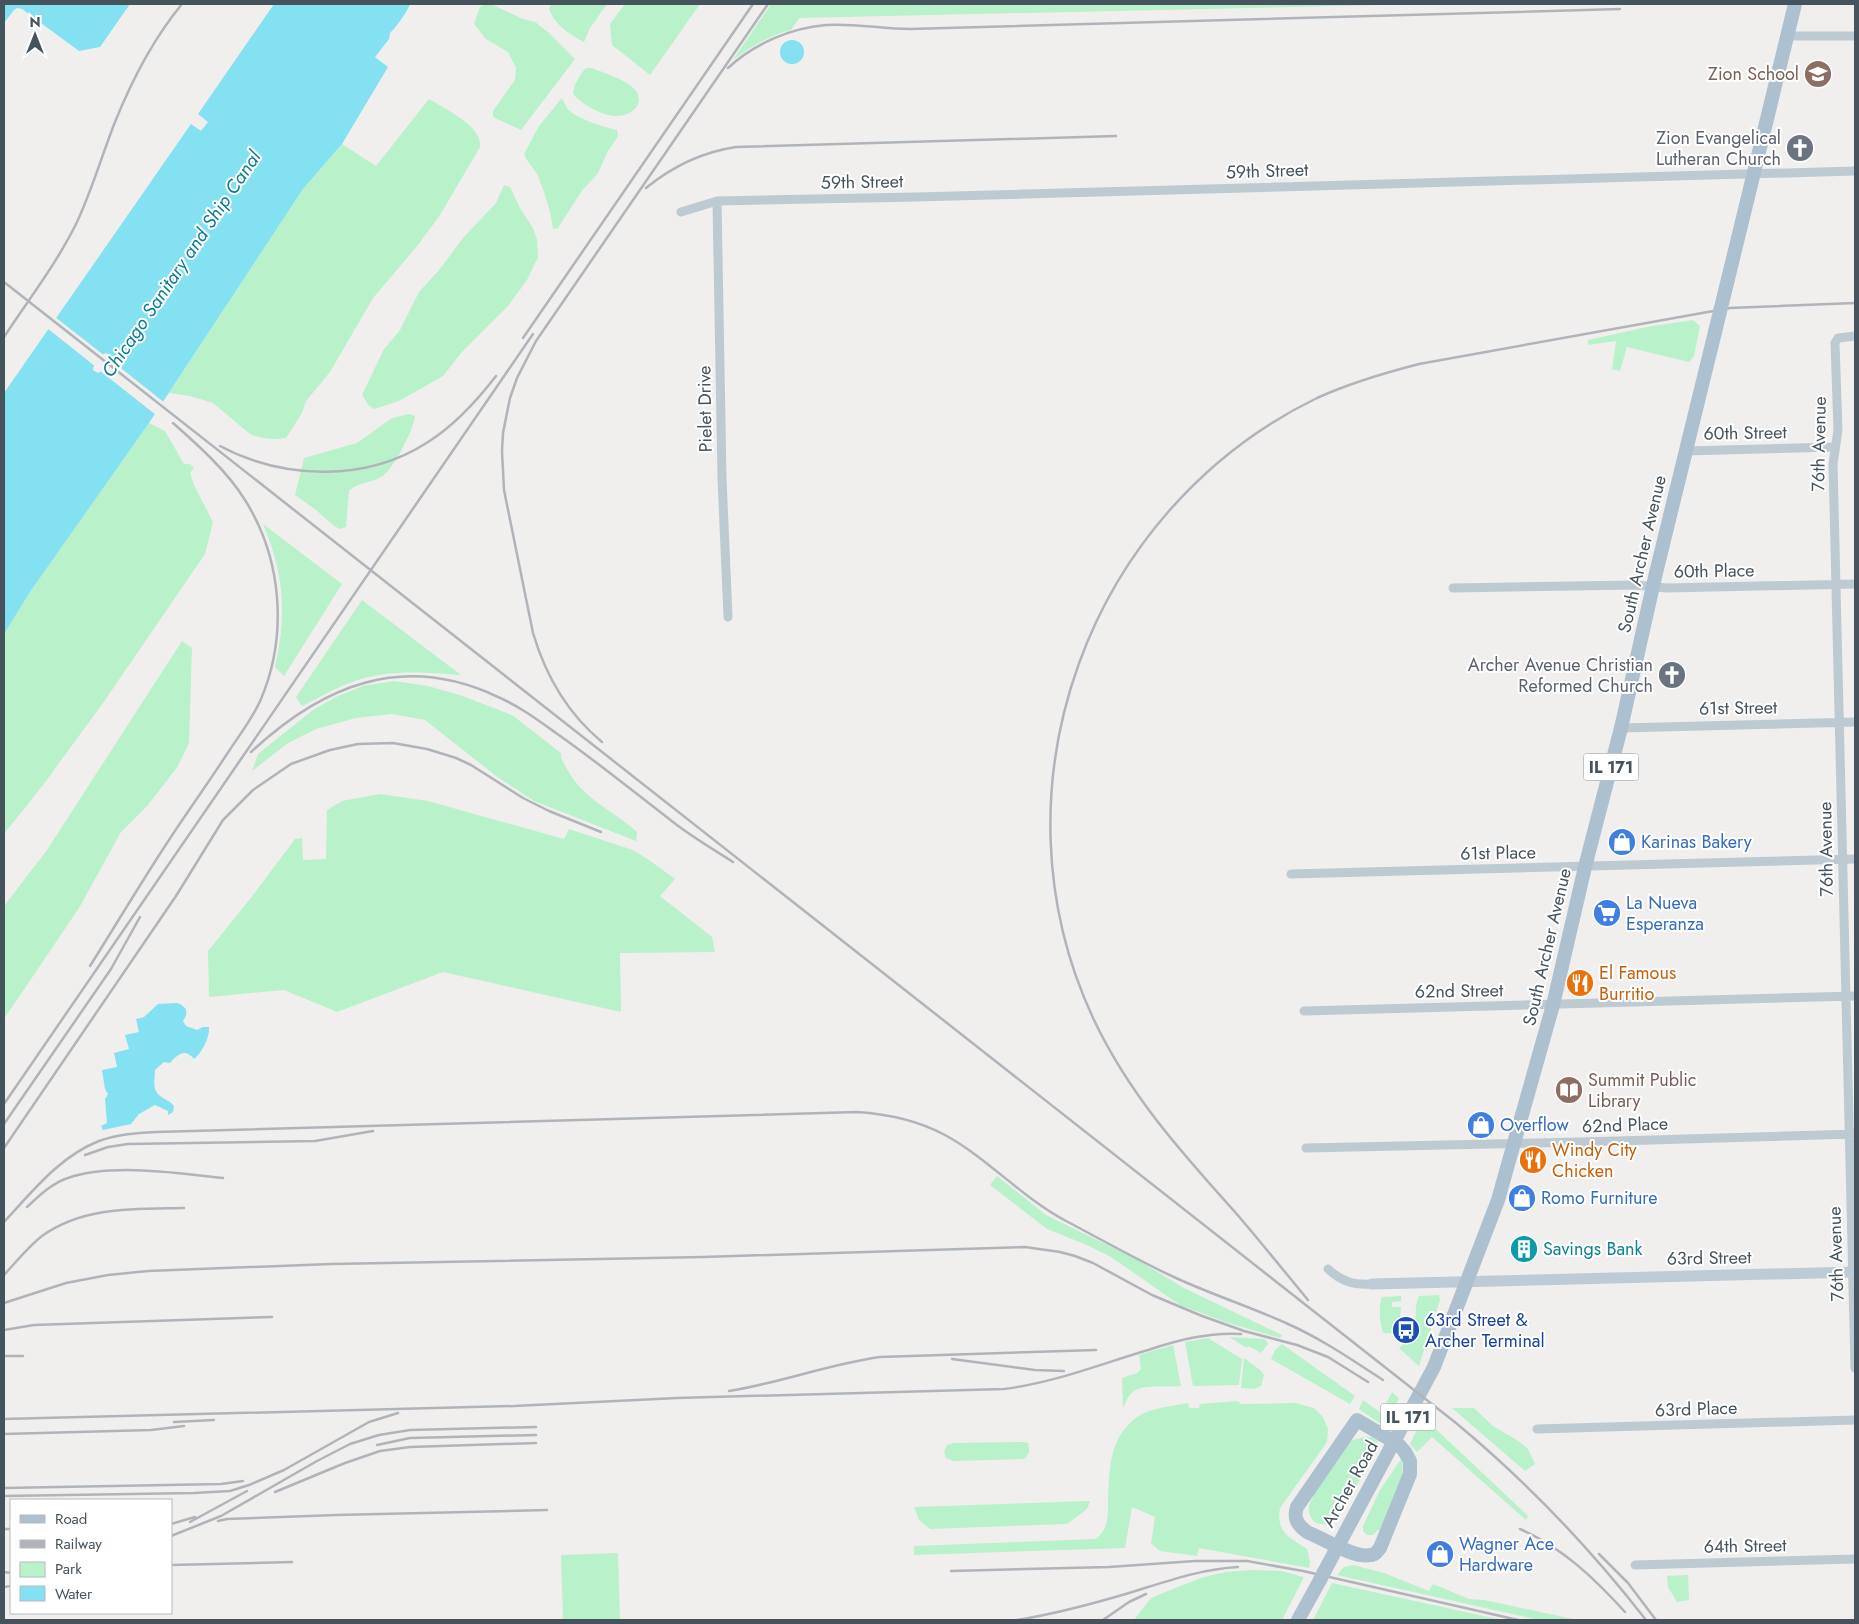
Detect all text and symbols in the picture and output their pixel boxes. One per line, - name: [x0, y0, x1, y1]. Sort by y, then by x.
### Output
- north arrow: [10, 10, 60, 60]
- text: N: [29, 12, 41, 32]
- school or university icon: Zion School: [1803, 59, 1833, 89]
- place label: Zion School: [1708, 61, 1799, 87]
- place label: Zion Evangelical Lutheran Church: [1656, 125, 1781, 172]
- church icon: Zion Evangelical Lutheran Church: [1785, 133, 1815, 163]
- water label: Chicago Sanitary and Ship Canal: [95, 145, 268, 383]
- street label: 59th Street: [1225, 157, 1309, 185]
- street label: 59th Street: [820, 168, 904, 196]
- street label: Pielet Drive: [691, 365, 719, 453]
- street label: 76th Avenue: [1805, 396, 1833, 492]
- street label: 60th Street: [1703, 419, 1788, 447]
- street label: South Archer Avenue: [1611, 473, 1673, 635]
- street label: 60th Place: [1673, 557, 1755, 585]
- place label: Archer Avenue Christian Reformed Church: [1468, 652, 1653, 699]
- church icon: Archer Avenue Christian Reformed Church: [1657, 660, 1687, 690]
- street label: 61st Street: [1699, 694, 1778, 722]
- road number: IL 171: [1584, 754, 1638, 780]
- street label: 76th Avenue: [1812, 801, 1840, 897]
- shop icon: Karinas Bakery: [1607, 827, 1637, 857]
- place label: Karinas Bakery: [1641, 829, 1752, 855]
- street label: 61st Place: [1460, 839, 1536, 867]
- street label: South Archer Avenue: [1516, 866, 1578, 1028]
- place label: La Nueva Esperanza: [1626, 890, 1704, 937]
- supermarket icon: La Nueva Esperanza: [1592, 898, 1622, 928]
- place label: El Famous Burritio: [1599, 960, 1676, 1007]
- restaurant icon: El Famous Burritio: [1565, 968, 1595, 998]
- street label: 62nd Street: [1414, 977, 1504, 1005]
- place label: Summit Public Library: [1588, 1067, 1696, 1114]
- library icon: Summit Public Library: [1554, 1075, 1584, 1105]
- shop icon: Overflow: [1466, 1110, 1496, 1140]
- street label: 62nd Place: [1581, 1111, 1669, 1139]
- place label: Overflow: [1500, 1112, 1569, 1138]
- place label: Windy City Chicken: [1552, 1137, 1637, 1184]
- restaurant icon: Windy City Chicken: [1518, 1145, 1548, 1175]
- shop icon: Romo Furniture: [1507, 1183, 1537, 1213]
- place label: Romo Furniture: [1541, 1185, 1658, 1211]
- street label: 76th Avenue: [1821, 1206, 1851, 1302]
- building icon: Savings Bank: [1509, 1234, 1539, 1264]
- place label: Savings Bank: [1543, 1236, 1643, 1262]
- street label: 63rd Street: [1666, 1244, 1752, 1272]
- place label: 63rd Street & Archer Terminal: [1425, 1307, 1545, 1354]
- bus stop icon: 63rd Street & Archer Terminal: [1391, 1315, 1421, 1345]
- street label: 63rd Place: [1654, 1395, 1738, 1423]
- road number: IL 171: [1380, 1404, 1436, 1430]
- street label: Archer Road: [1315, 1436, 1385, 1532]
- legend: [10, 1499, 172, 1614]
- text: Road: [55, 1508, 87, 1530]
- place label: Wagner Ace Hardware: [1459, 1531, 1554, 1578]
- street label: 64th Street: [1703, 1532, 1787, 1560]
- text: Railway: [55, 1533, 102, 1555]
- shop icon: Wagner Ace Hardware: [1425, 1539, 1455, 1569]
- text: Park: [55, 1558, 82, 1580]
- text: Water: [55, 1583, 93, 1605]

